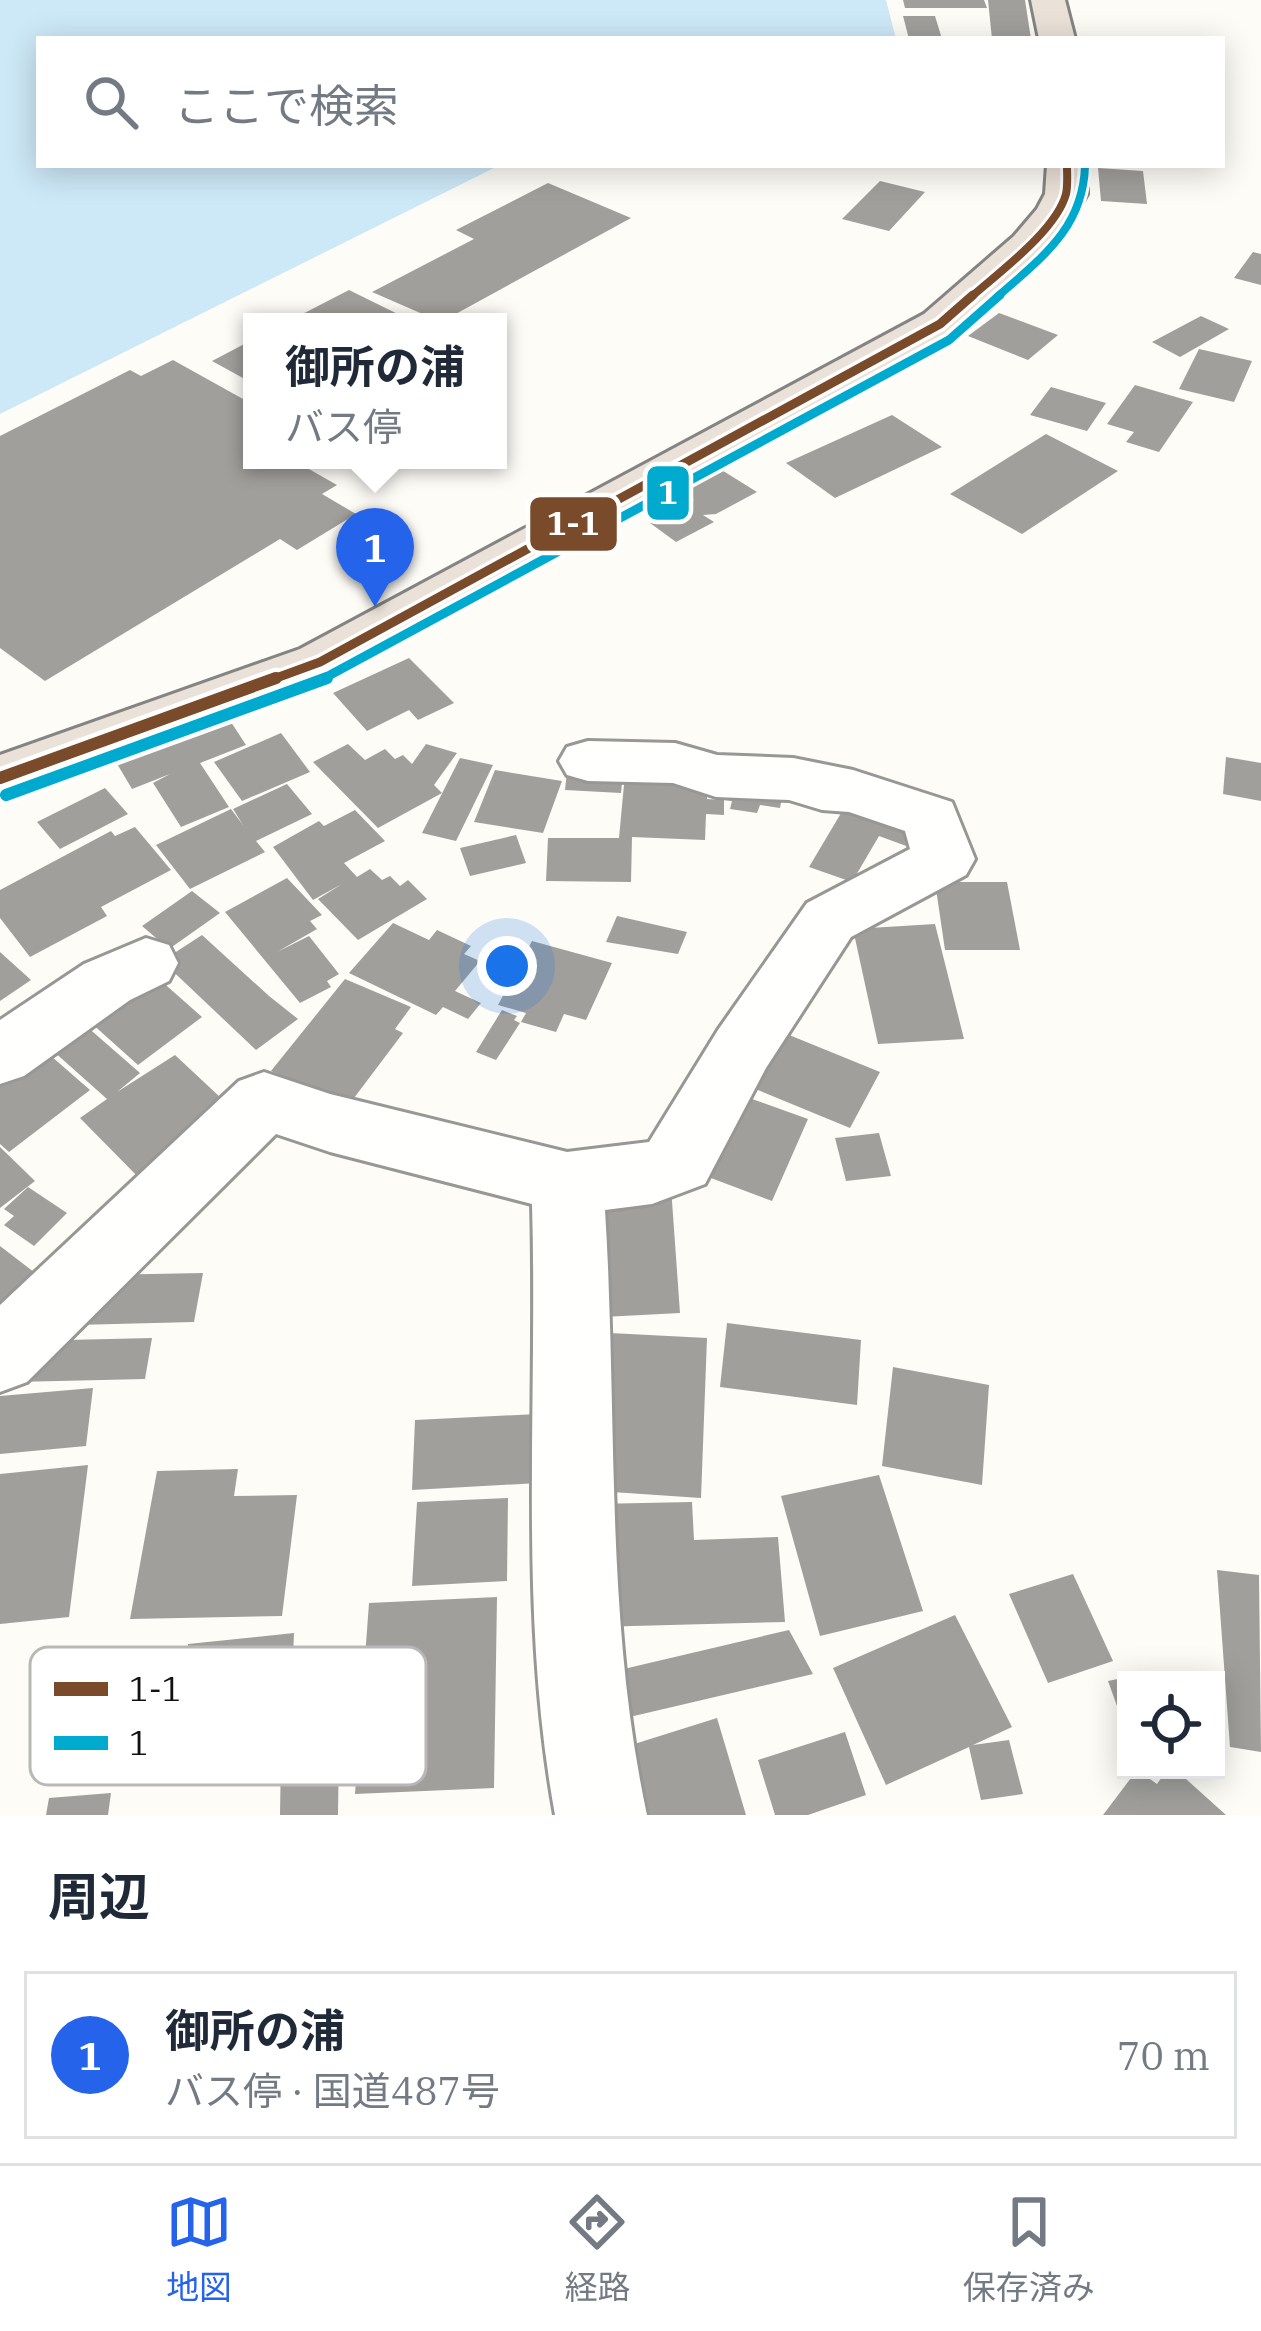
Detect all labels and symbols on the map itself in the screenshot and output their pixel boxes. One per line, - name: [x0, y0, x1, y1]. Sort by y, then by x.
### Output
- line badge: 1: [645, 464, 691, 522]
- text: 1: [658, 470, 678, 513]
- line badge: 1-1: [528, 495, 619, 553]
- text: 1-1: [547, 501, 599, 544]
- pin: 1: [336, 508, 414, 607]
- your location: [477, 936, 537, 996]
- legend: [30, 1647, 426, 1785]
- text: 1-1: [129, 1667, 182, 1710]
- text: 1: [129, 1721, 149, 1764]

